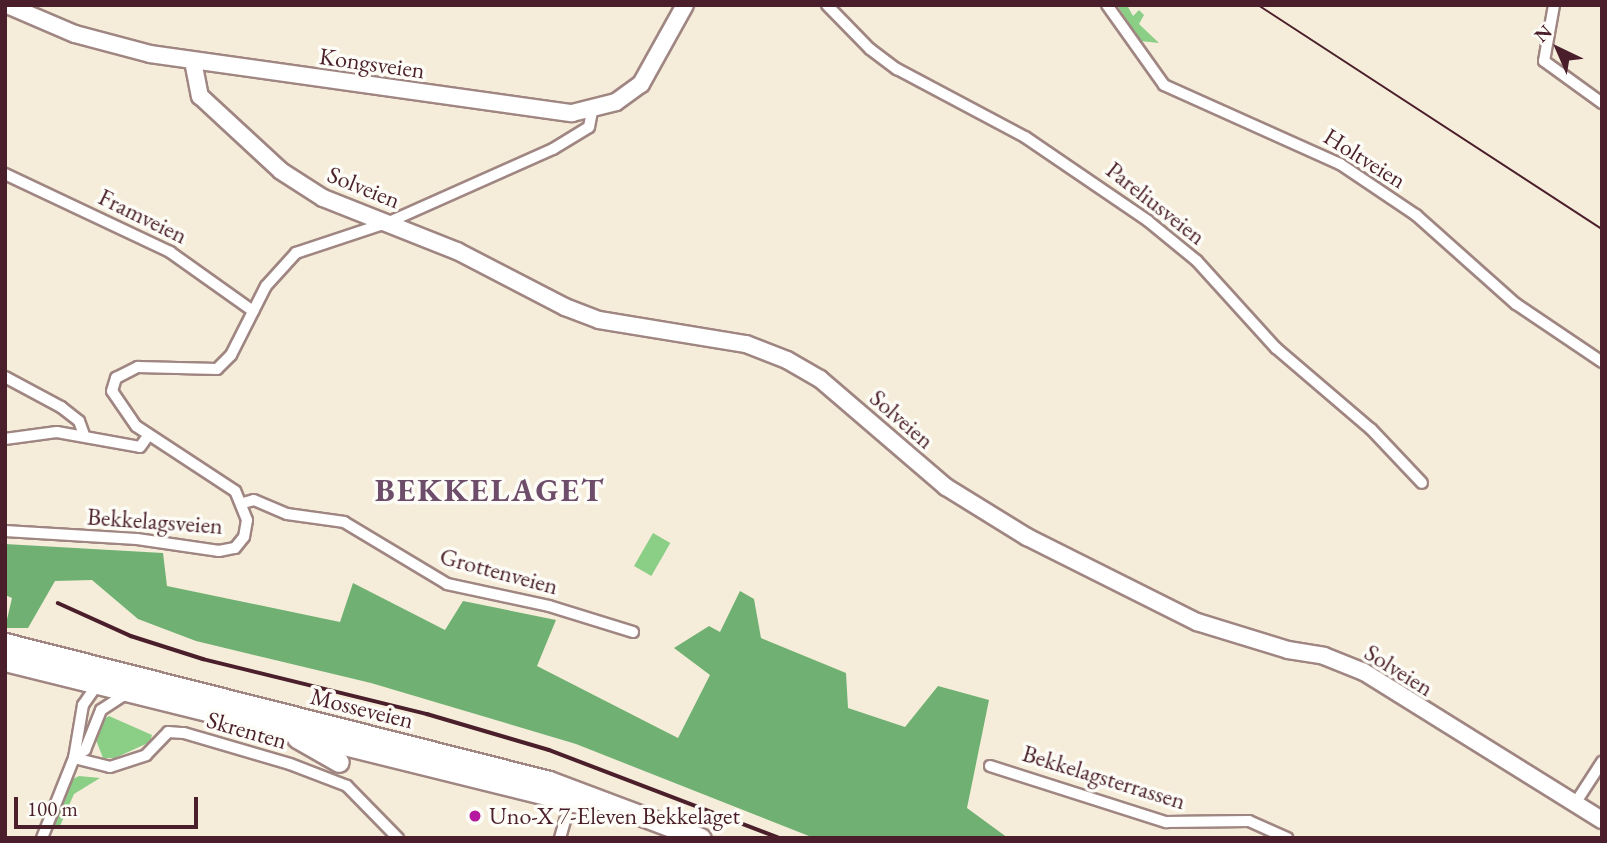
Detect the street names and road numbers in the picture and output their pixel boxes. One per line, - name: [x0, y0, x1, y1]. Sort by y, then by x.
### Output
- street label: Kongsveien: [317, 41, 427, 85]
- street label: Holtveien: [1319, 122, 1411, 194]
- street label: Pareliusveien: [1101, 155, 1211, 251]
- street label: Solveien: [324, 159, 404, 215]
- street label: Framveien: [94, 182, 192, 250]
- street label: Solveien: [864, 383, 940, 455]
- street label: Bekkelagsveien: [86, 502, 224, 540]
- street label: Grottenveien: [437, 541, 561, 601]
- street label: Solveien: [1359, 638, 1439, 702]
- street label: Mosseveien: [308, 681, 416, 735]
- street label: Skrenten: [204, 705, 290, 755]
- street label: Bekkelagsterrassen: [1019, 739, 1189, 815]

